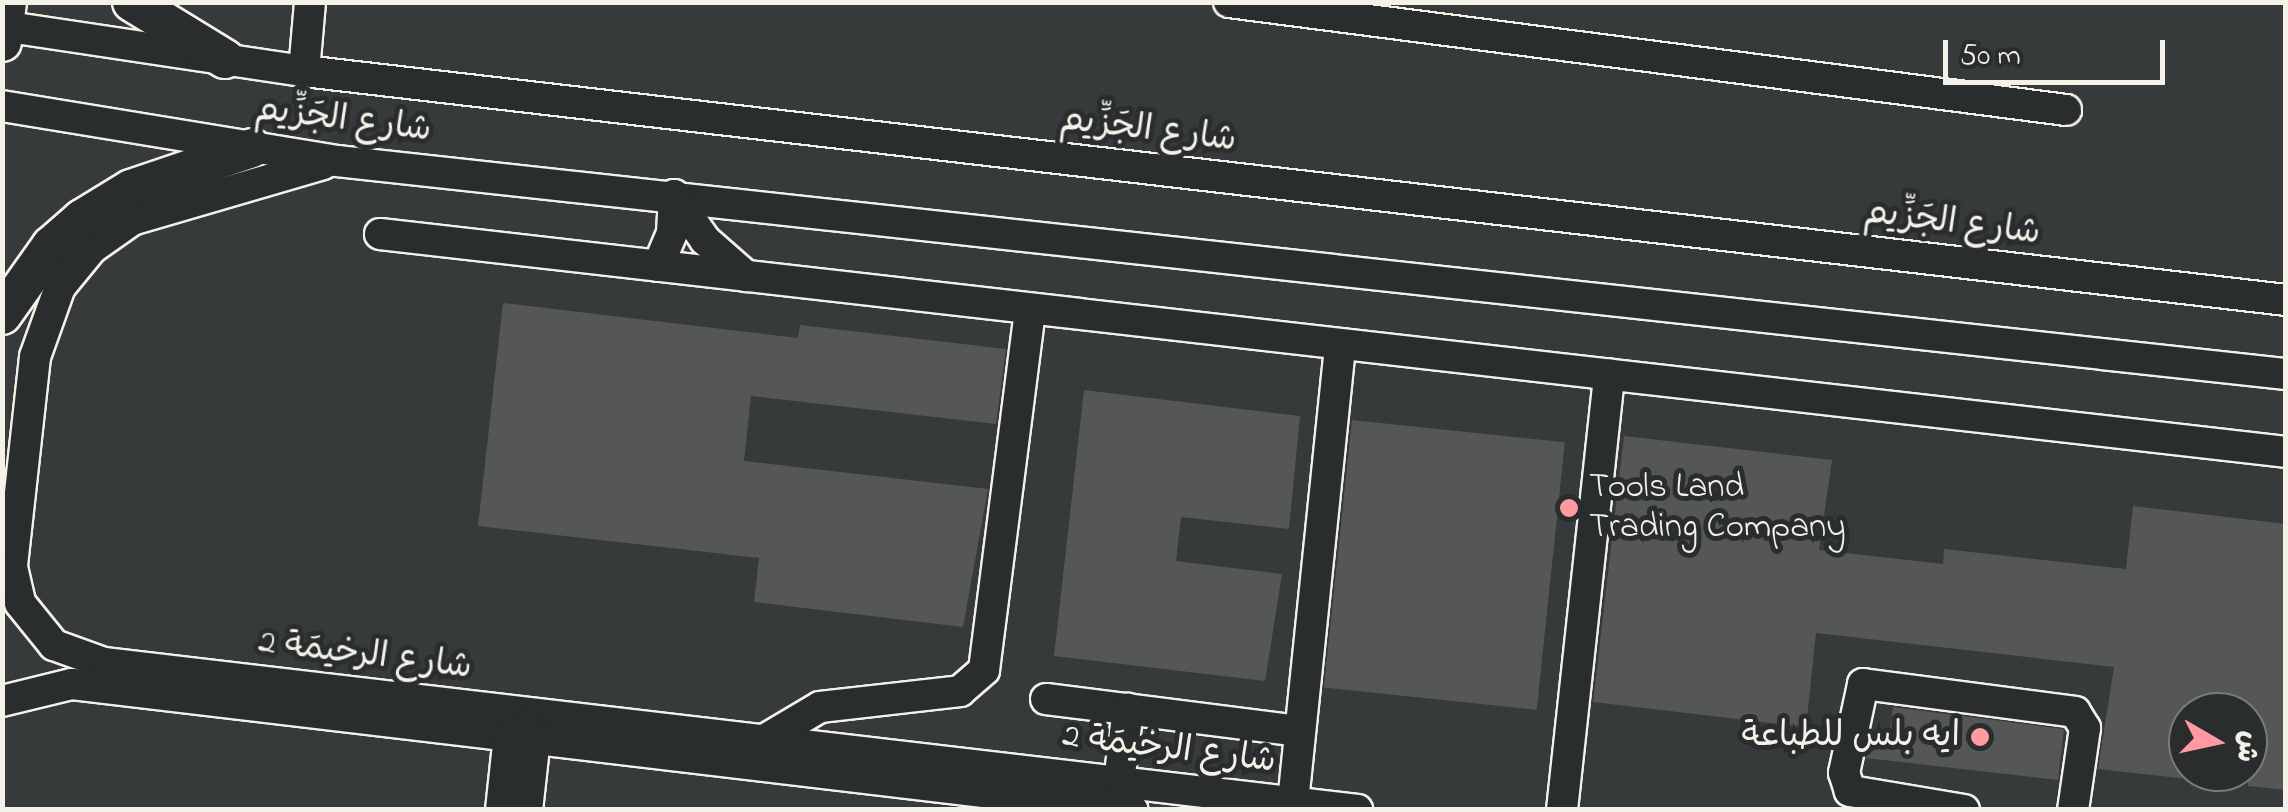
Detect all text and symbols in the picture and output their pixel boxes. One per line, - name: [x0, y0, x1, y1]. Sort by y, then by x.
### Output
- scale bar: [1948, 20, 2170, 82]
- text: 50 m: [1960, 35, 2021, 79]
- street label: شارع الجَزِّيم: [252, 89, 434, 153]
- street label: شارع الجَزِّيم: [1057, 99, 1239, 163]
- street label: شارع الجَزِّيم: [1861, 192, 2043, 256]
- place label: Tools Land Trading Company: [1589, 467, 1846, 549]
- marker: Tools Land Trading Company: [1558, 497, 1580, 519]
- street label: شارع الرخيمَة 2: [256, 622, 474, 690]
- north arrow: [2168, 692, 2268, 792]
- street label: شارع الرخيمَة 2: [1060, 716, 1278, 784]
- place label: ايه بلس للطباعة: [1741, 716, 1960, 758]
- marker: ايه بلس للطباعة: [1969, 726, 1991, 748]
- text: ش: [2223, 728, 2269, 765]

